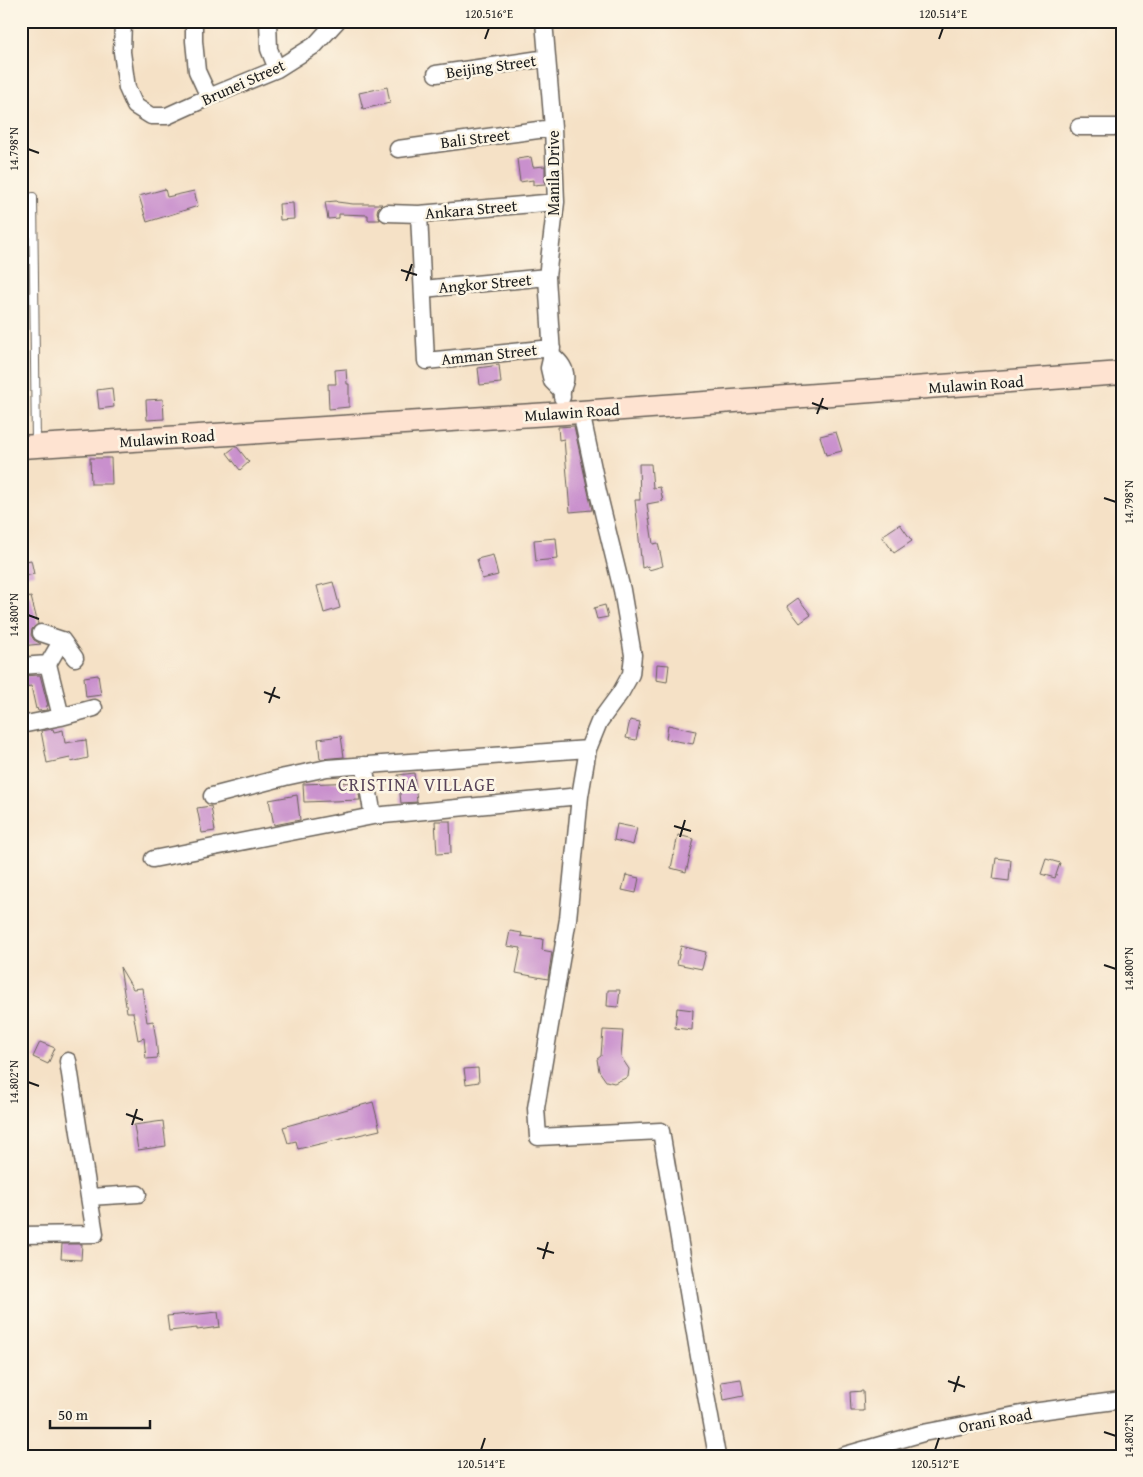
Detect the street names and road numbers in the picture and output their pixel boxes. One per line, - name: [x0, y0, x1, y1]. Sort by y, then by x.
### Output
- street label: Beijing Street: [444, 48, 538, 84]
- street label: Brunei Street: [197, 53, 289, 111]
- street label: Bali Street: [439, 122, 511, 154]
- street label: Manila Drive: [541, 130, 565, 216]
- street label: Ankara Street: [424, 193, 518, 225]
- street label: Angkor Street: [438, 267, 533, 299]
- street label: Amman Street: [440, 337, 539, 371]
- street label: Mulawin Road: [928, 369, 1025, 399]
- street label: Mulawin Road: [524, 397, 621, 427]
- street label: Mulawin Road: [119, 423, 216, 453]
- street label: Orani Road: [956, 1401, 1034, 1439]

